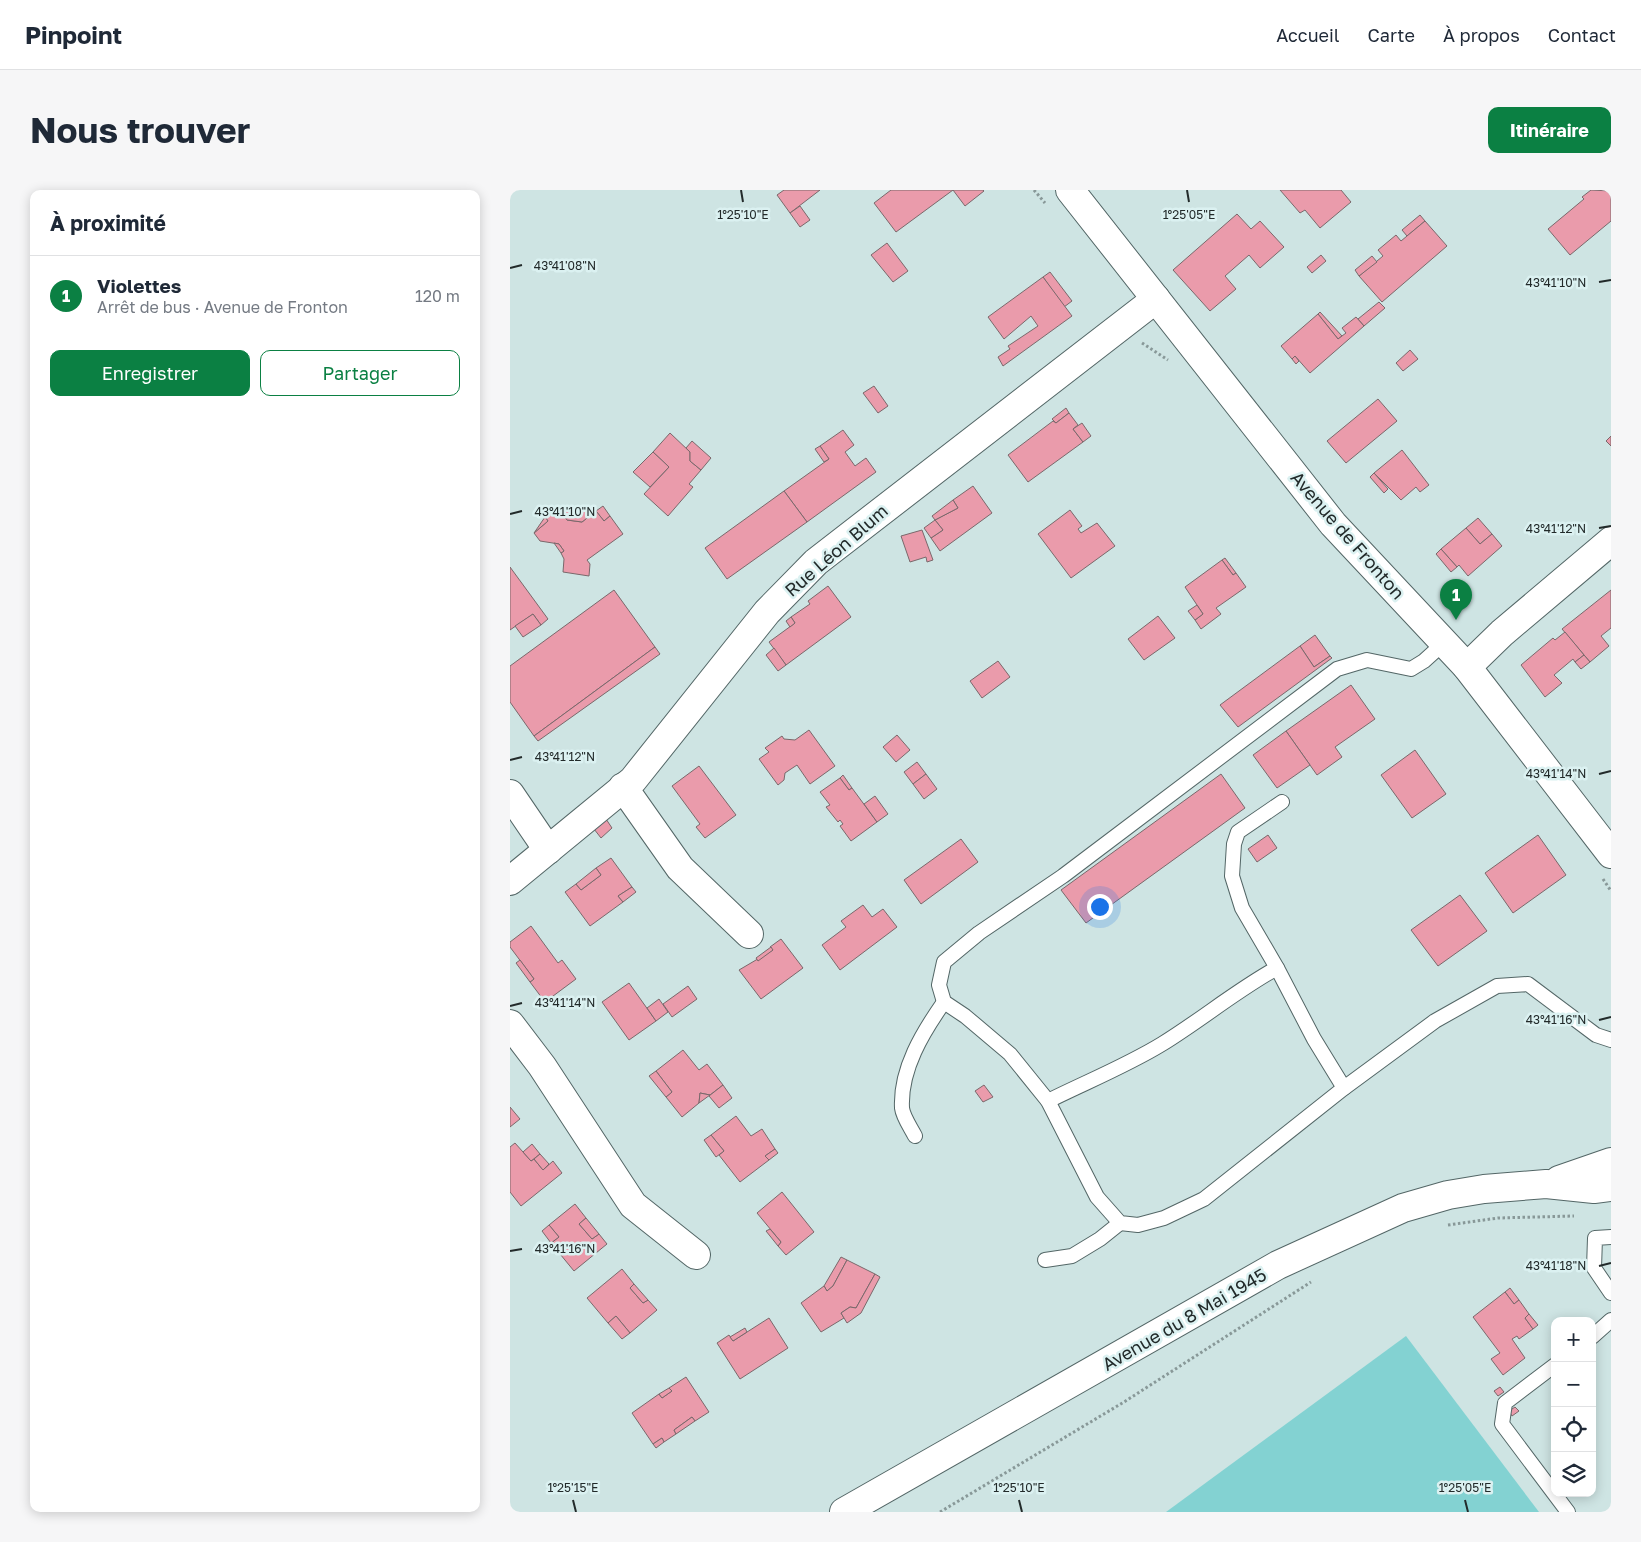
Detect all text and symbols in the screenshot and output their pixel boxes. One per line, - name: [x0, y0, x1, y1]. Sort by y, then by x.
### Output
- text: Pinpoint: [25, 20, 122, 49]
- text: Accueil: [1276, 24, 1340, 46]
- text: Carte: [1368, 24, 1415, 46]
- text: À propos: [1443, 24, 1520, 46]
- text: Contact: [1548, 24, 1616, 46]
- button: Itinéraire: [1488, 107, 1611, 153]
- text: Nous trouver: [30, 109, 250, 151]
- text: 1°25'10"E: [717, 207, 769, 222]
- text: 1°25'05"E: [1163, 207, 1215, 222]
- text: À proximité: [50, 210, 166, 236]
- text: 43°41'08"N: [534, 258, 596, 273]
- text: Violettes: [97, 274, 181, 297]
- text: 43°41'10"N: [1526, 275, 1586, 290]
- text: 1: [62, 286, 70, 306]
- text: 120 m: [415, 286, 460, 306]
- text: Arrêt de bus · Avenue de Fronton: [97, 297, 348, 317]
- button: Enregistrer: [50, 350, 250, 396]
- button: Partager: [260, 350, 460, 396]
- street label: Avenue de Fronton: [1286, 467, 1410, 603]
- street label: Rue Léon Blum: [780, 499, 892, 601]
- text: 43°41'10"N: [535, 504, 595, 519]
- text: 43°41'12"N: [1526, 521, 1586, 536]
- pin: 1: [1440, 579, 1472, 620]
- text: 43°41'12"N: [535, 749, 595, 764]
- text: 43°41'14"N: [1526, 766, 1586, 781]
- your location: [1087, 894, 1113, 920]
- text: 43°41'14"N: [535, 995, 595, 1010]
- text: 43°41'16"N: [1526, 1012, 1586, 1027]
- text: 43°41'16"N: [535, 1241, 595, 1256]
- text: 43°41'18"N: [1526, 1258, 1586, 1273]
- street label: Avenue du 8 Mai 1945: [1098, 1263, 1270, 1375]
- map controls: [1551, 1317, 1596, 1497]
- button: +: [1551, 1317, 1596, 1362]
- button: −: [1551, 1362, 1596, 1407]
- button: locate: [1551, 1407, 1596, 1452]
- button: layers: [1551, 1452, 1596, 1497]
- text: 1°25'15"E: [548, 1480, 598, 1495]
- text: 1°25'10"E: [993, 1480, 1045, 1495]
- text: 1°25'05"E: [1439, 1480, 1491, 1495]

